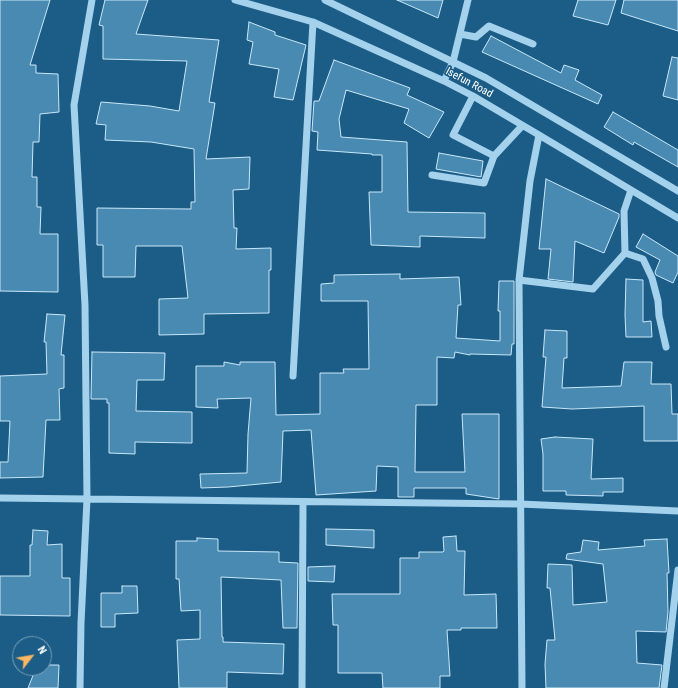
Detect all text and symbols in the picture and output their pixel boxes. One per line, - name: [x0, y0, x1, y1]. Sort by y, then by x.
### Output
- street label: Isefun Road: [443, 65, 495, 101]
- north arrow: [12, 636, 52, 676]
- text: N: [35, 644, 49, 656]

